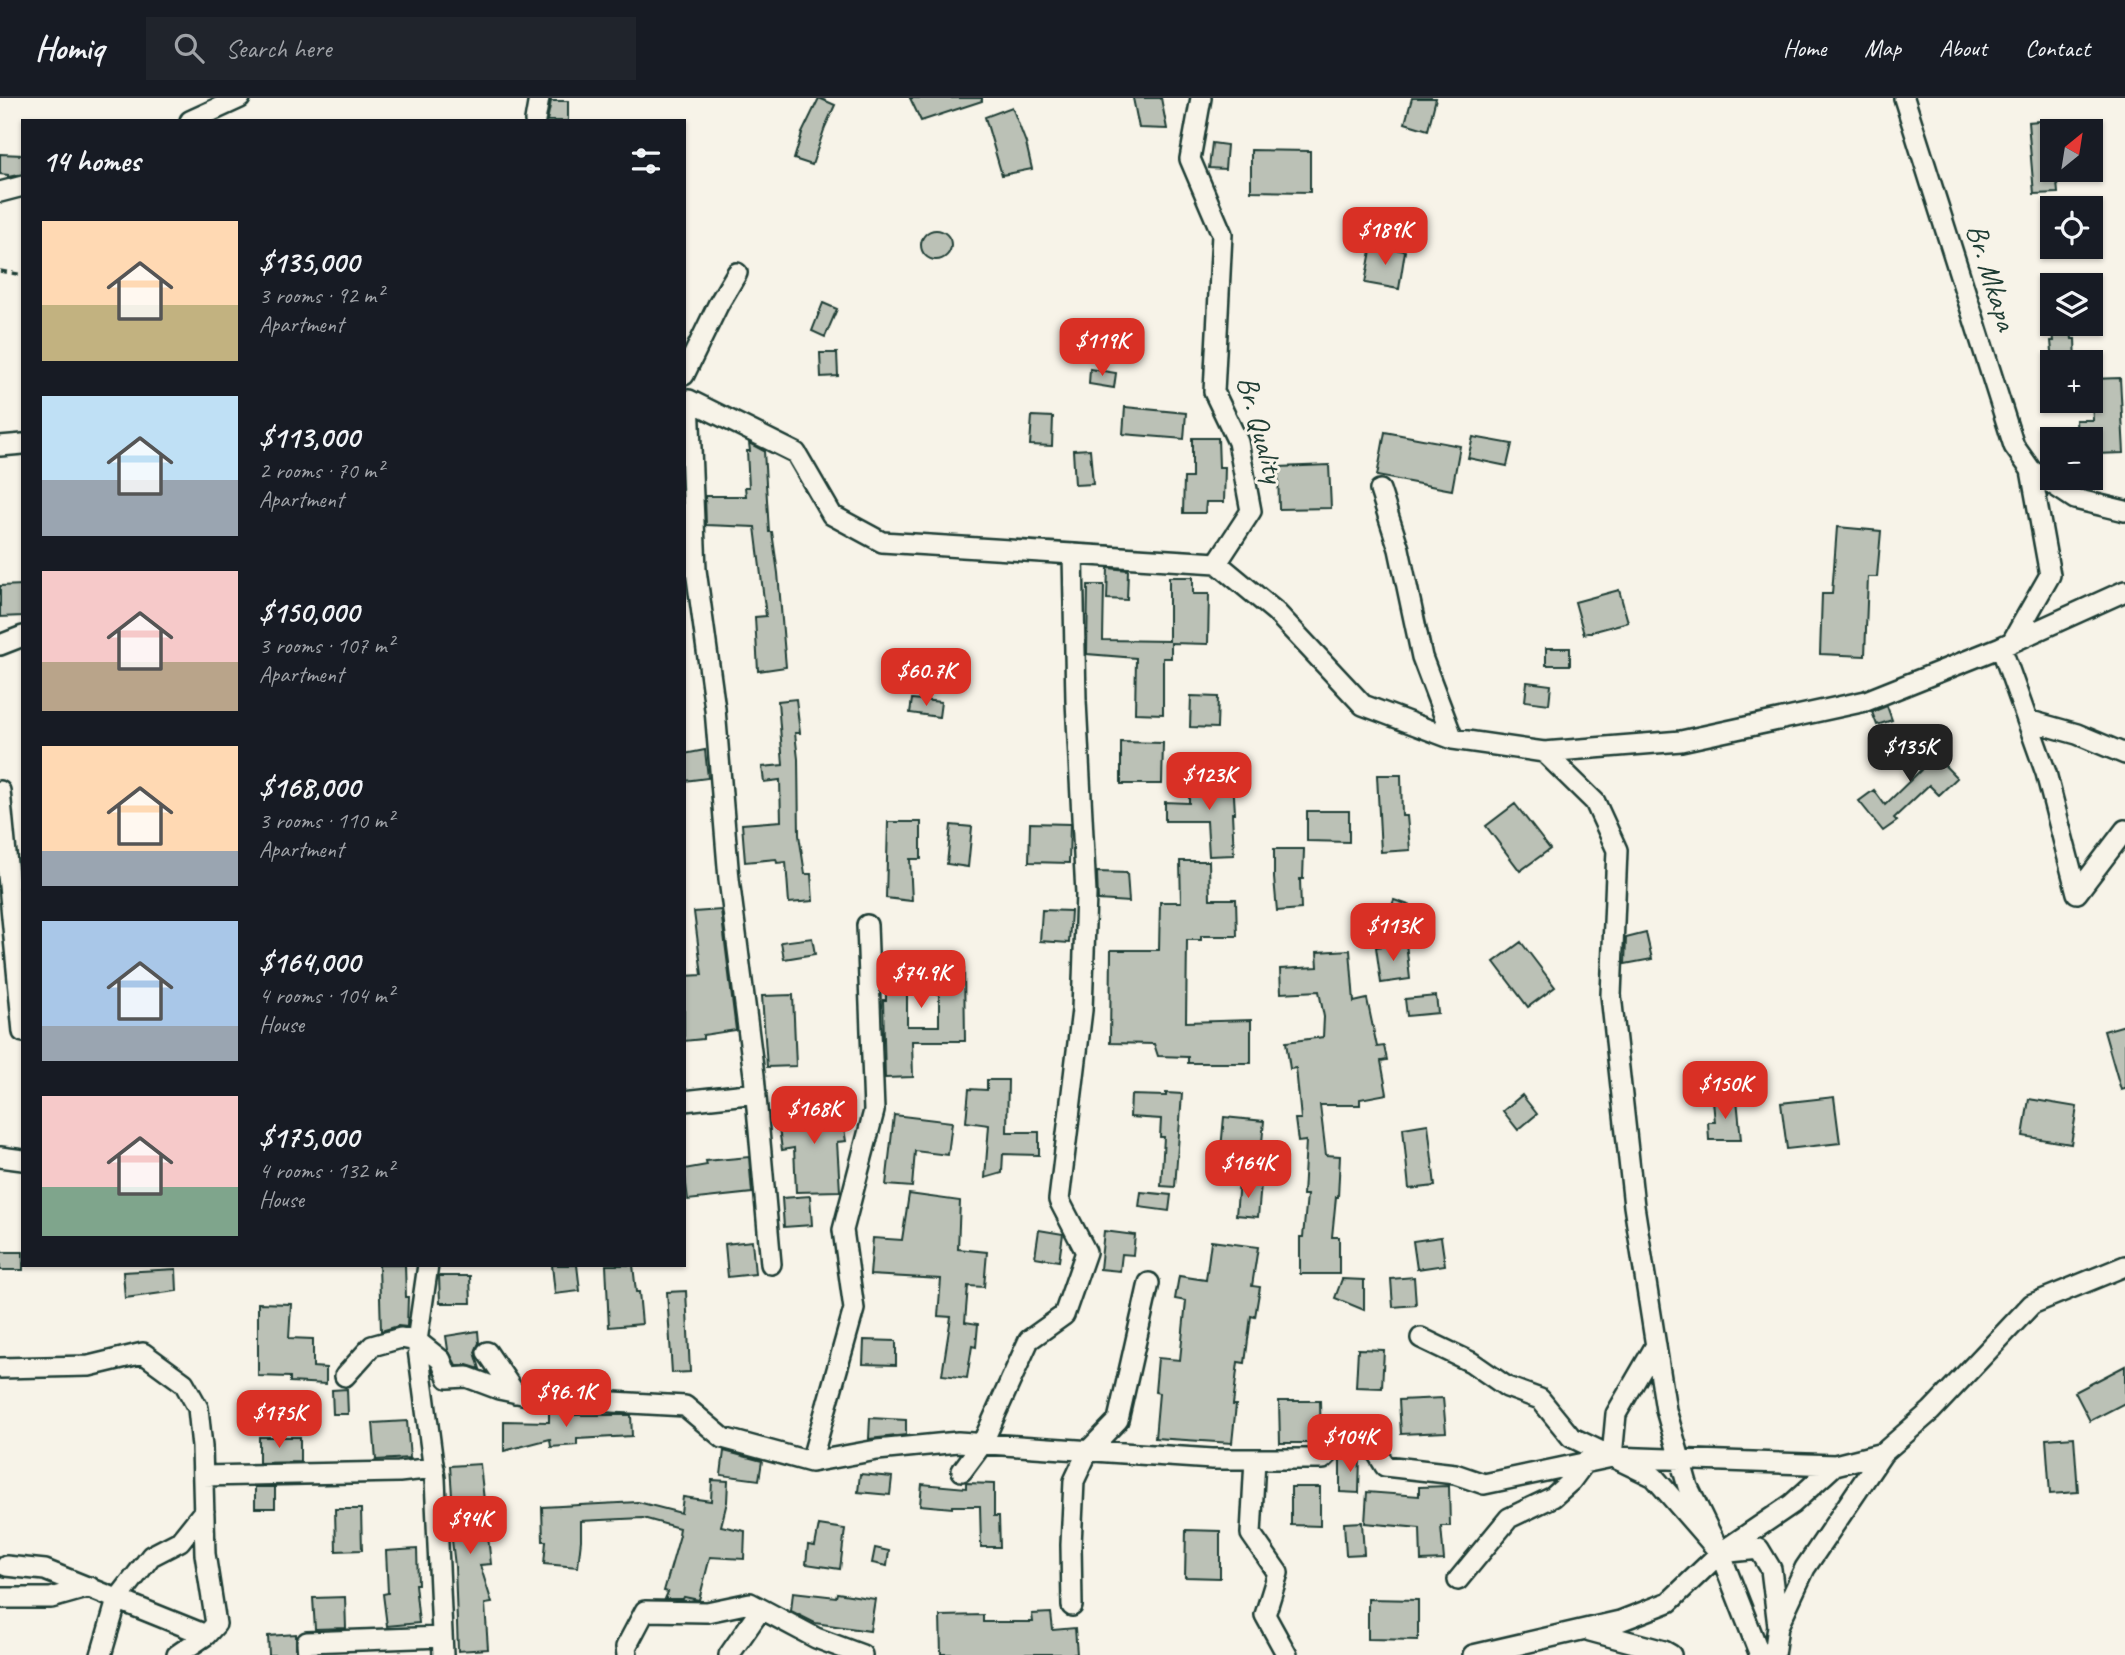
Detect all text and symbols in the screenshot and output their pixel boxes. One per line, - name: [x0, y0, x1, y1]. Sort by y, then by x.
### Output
- search box: [146, 17, 636, 80]
- text: Homiq: [35, 27, 104, 69]
- icon: search: [170, 29, 208, 67]
- text: Search here: [226, 32, 331, 65]
- text: Home: [1783, 33, 1826, 63]
- text: Map: [1864, 33, 1901, 63]
- text: About: [1939, 33, 1987, 63]
- text: Contact: [2025, 33, 2090, 63]
- north arrow: [2040, 119, 2104, 182]
- map controls: [2040, 119, 2103, 490]
- text: 14 homes: [42, 142, 140, 180]
- icon: filters: [627, 142, 665, 180]
- button: locate: [2040, 196, 2103, 259]
- pin: $189K: [1336, 208, 1434, 267]
- text: $189K: [1359, 215, 1411, 244]
- street label: Br. Mkapa: [1958, 219, 2027, 337]
- text: $135,000: [259, 243, 359, 281]
- icon: home: [98, 249, 182, 333]
- button: layers: [2040, 273, 2103, 336]
- text: 3 rooms · 92 m²: [259, 281, 383, 310]
- text: Apartment: [259, 310, 344, 339]
- pin: $119K: [1053, 318, 1151, 378]
- text: $119K: [1076, 326, 1128, 355]
- button: +: [2040, 350, 2103, 413]
- street label: Br. Quality: [1229, 372, 1294, 489]
- text: $113,000: [259, 418, 359, 456]
- icon: home: [98, 424, 182, 508]
- button: −: [2040, 427, 2103, 490]
- text: 2 rooms · 70 m²: [259, 456, 383, 485]
- text: Apartment: [259, 485, 344, 514]
- text: $150,000: [259, 593, 359, 631]
- icon: home: [98, 599, 182, 683]
- text: 3 rooms · 107 m²: [259, 631, 394, 660]
- pin: $60.7K: [869, 648, 983, 708]
- text: $60.7K: [897, 656, 955, 685]
- text: Apartment: [259, 660, 344, 689]
- pin: $135K: [1861, 724, 1959, 784]
- text: $135K: [1884, 732, 1936, 761]
- pin: $123K: [1160, 752, 1258, 812]
- text: $123K: [1182, 760, 1236, 789]
- text: $168,000: [259, 768, 360, 806]
- icon: home: [98, 774, 182, 858]
- text: 3 rooms · 110 m²: [259, 806, 394, 835]
- text: Apartment: [259, 835, 344, 864]
- pin: $113K: [1344, 904, 1442, 963]
- text: $113K: [1366, 911, 1420, 940]
- text: $164,000: [259, 943, 360, 981]
- icon: home: [98, 949, 182, 1033]
- pin: $74.9K: [864, 950, 978, 1010]
- text: $74.9K: [892, 958, 950, 987]
- text: 4 rooms · 104 m²: [259, 981, 394, 1010]
- text: House: [259, 1010, 304, 1039]
- pin: $150K: [1676, 1062, 1774, 1121]
- text: $150K: [1699, 1069, 1751, 1098]
- pin: $168K: [765, 1086, 863, 1146]
- text: $168K: [787, 1094, 841, 1123]
- text: $175,000: [259, 1118, 359, 1156]
- icon: home: [98, 1124, 182, 1208]
- pin: $164K: [1199, 1140, 1297, 1200]
- text: $164K: [1221, 1148, 1275, 1177]
- text: 4 rooms · 132 m²: [259, 1156, 394, 1185]
- text: House: [259, 1185, 304, 1214]
- pin: $96.1K: [509, 1370, 623, 1429]
- text: $96.1K: [537, 1377, 595, 1406]
- pin: $175K: [230, 1390, 328, 1450]
- text: $175K: [253, 1398, 305, 1427]
- pin: $104K: [1301, 1414, 1399, 1474]
- text: $104K: [1323, 1422, 1377, 1451]
- pin: $94K: [429, 1496, 511, 1556]
- text: $94K: [449, 1504, 491, 1533]

